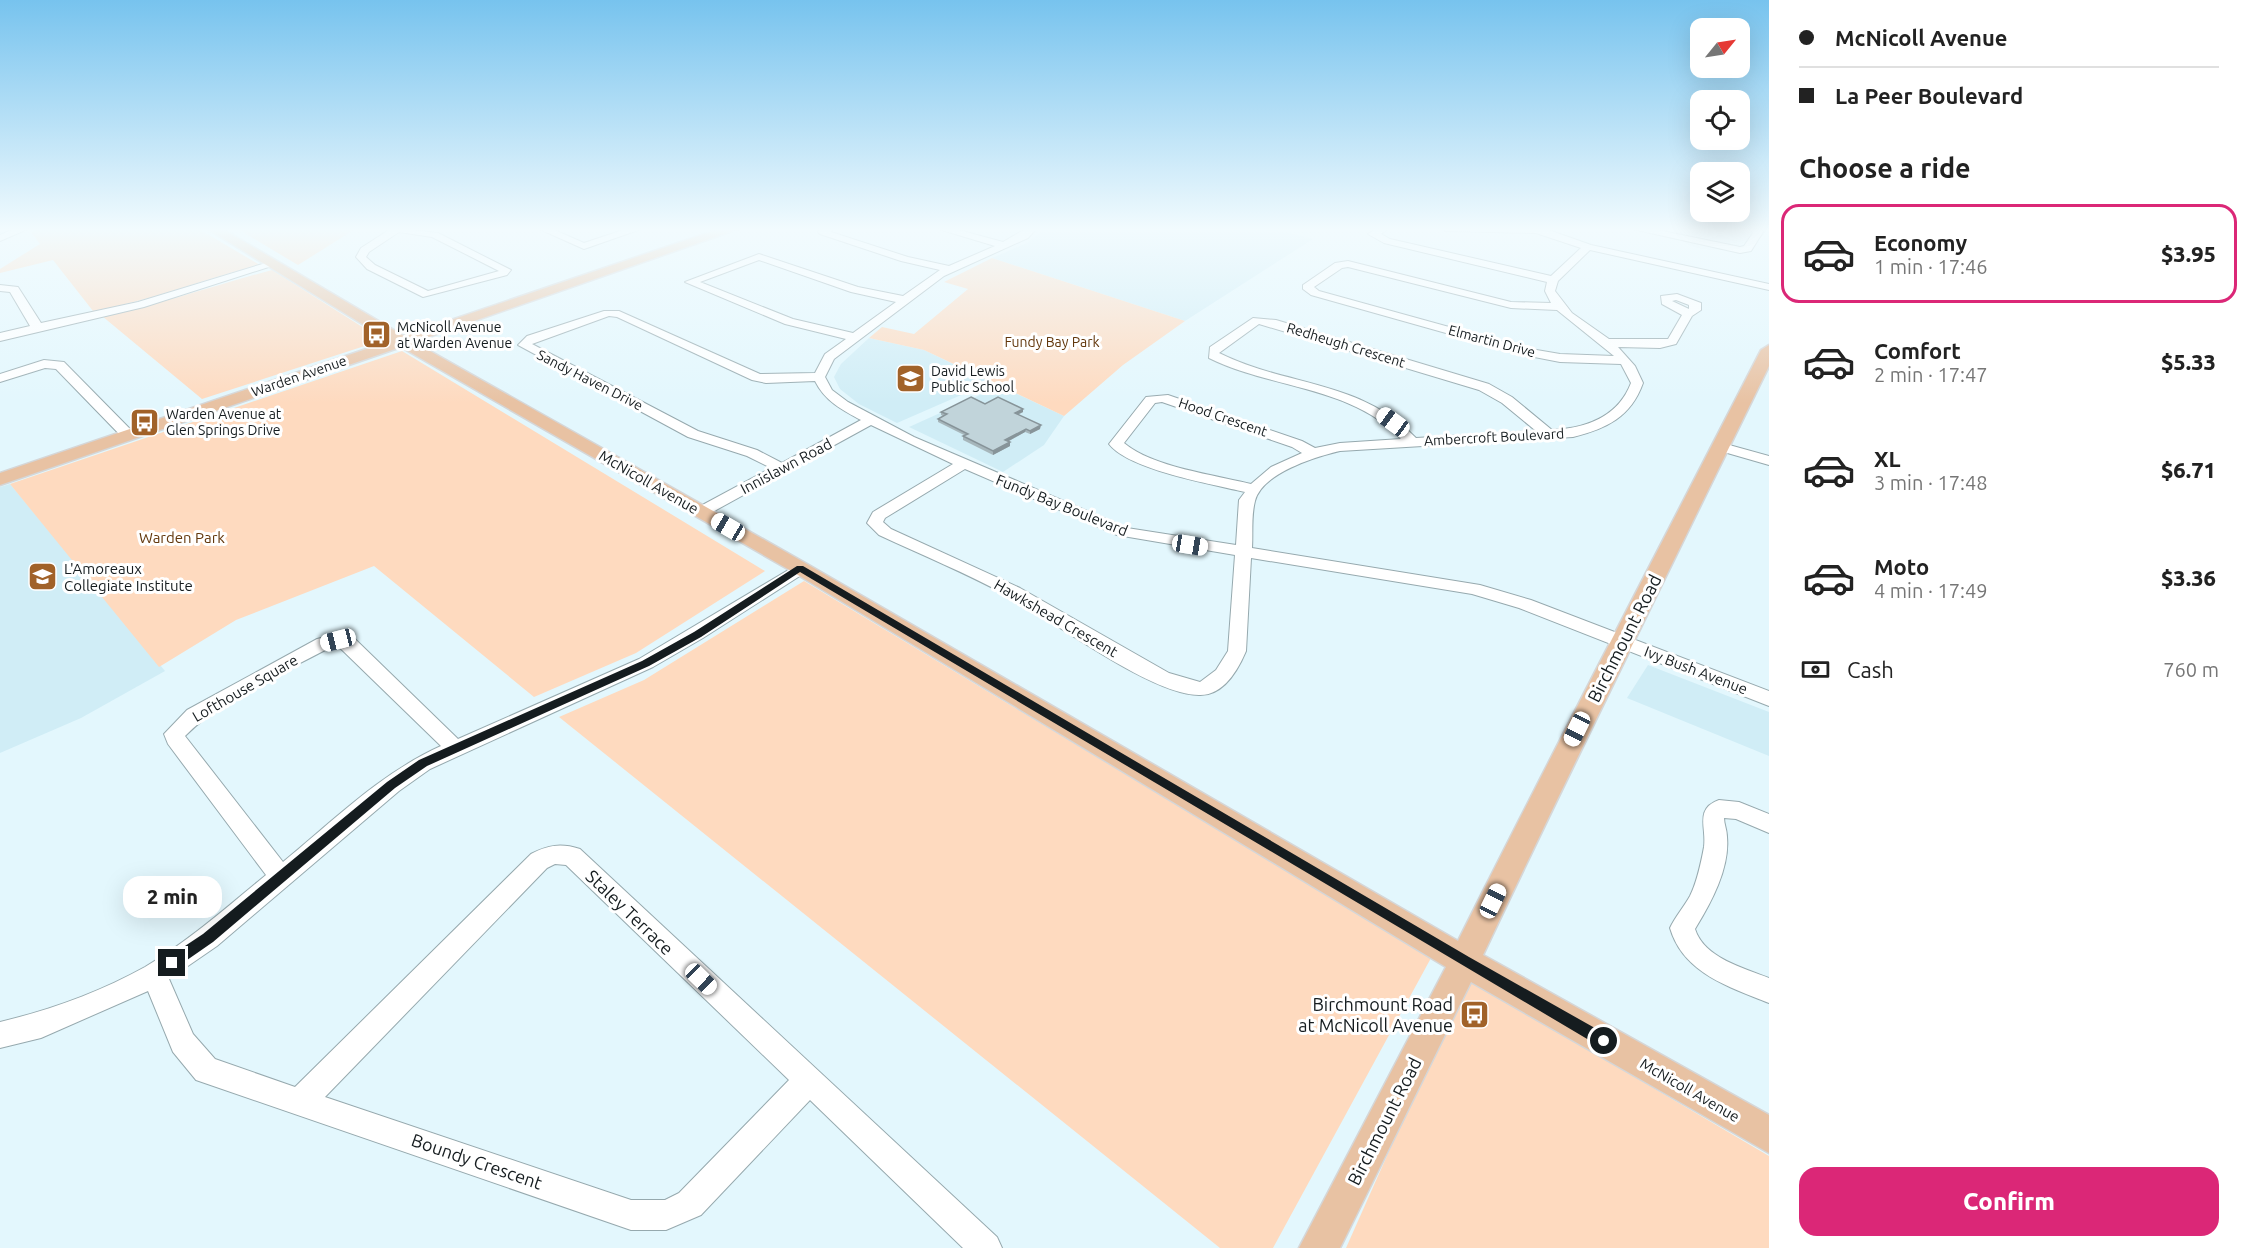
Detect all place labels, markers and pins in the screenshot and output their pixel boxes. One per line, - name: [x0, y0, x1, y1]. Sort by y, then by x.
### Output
- bus stop icon: McNicoll Avenue at Warden Avenue: [360, 319, 392, 351]
- place label: McNicoll Avenue at Warden Avenue: [397, 319, 512, 351]
- school or university icon: David Lewis Public School: [894, 363, 926, 395]
- place label: David Lewis Public School: [931, 363, 1015, 395]
- bus stop icon: Warden Avenue at Glen Springs Drive: [129, 406, 161, 438]
- place label: Warden Avenue at Glen Springs Drive: [166, 406, 282, 438]
- place label: L'Amoreaux Collegiate Institute: [64, 560, 193, 594]
- school or university icon: L'Amoreaux Collegiate Institute: [27, 561, 59, 593]
- place label: Birchmount Road at McNicoll Avenue: [1298, 994, 1453, 1035]
- bus stop icon: Birchmount Road at McNicoll Avenue: [1458, 998, 1490, 1030]

